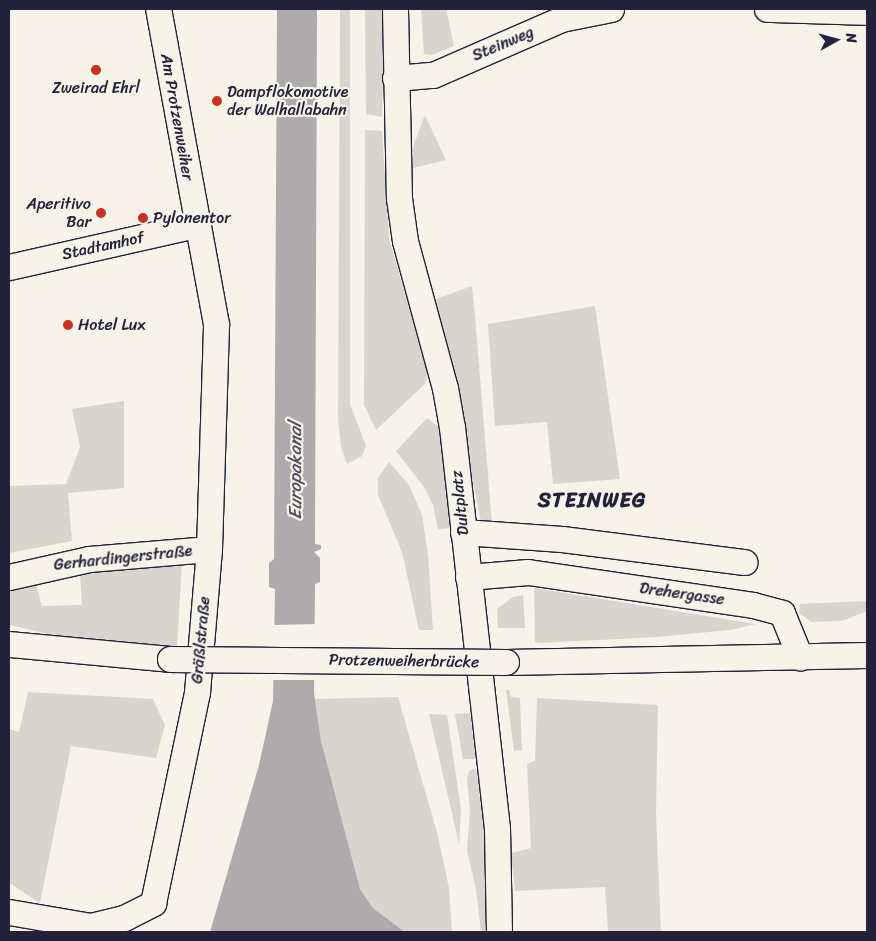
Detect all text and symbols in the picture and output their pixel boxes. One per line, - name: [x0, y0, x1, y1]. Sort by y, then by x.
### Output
- north arrow: [811, 15, 861, 65]
- street label: Steinweg: [469, 22, 537, 66]
- text: N: [838, 32, 864, 44]
- street label: Am Protzenweiher: [156, 52, 198, 182]
- marker: Zweirad Ehrl: [90, 64, 102, 76]
- place label: Zweirad Ehrl: [52, 78, 140, 98]
- place label: Dampflokomotive der Walhallabahn: [227, 82, 348, 120]
- marker: Dampflokomotive der Walhallabahn: [211, 95, 223, 107]
- place label: Aperitivo Bar: [26, 194, 91, 232]
- marker: Aperitivo Bar: [95, 207, 107, 219]
- place label: Pylonentor: [153, 208, 231, 228]
- marker: Pylonentor: [137, 212, 149, 224]
- street label: Stadtamhof: [60, 228, 146, 264]
- place label: Hotel Lux: [78, 315, 146, 335]
- marker: Hotel Lux: [62, 319, 74, 331]
- water label: Europakanal: [284, 422, 306, 520]
- street label: Dultplatz: [447, 470, 473, 536]
- district label: STEINWEG: [538, 487, 646, 513]
- street label: Gerhardingerstraße: [53, 541, 193, 575]
- street label: Drehergasse: [638, 579, 726, 609]
- street label: Gräßlstraße: [188, 596, 214, 684]
- street label: Protzenweiherbrücke: [329, 650, 479, 672]

